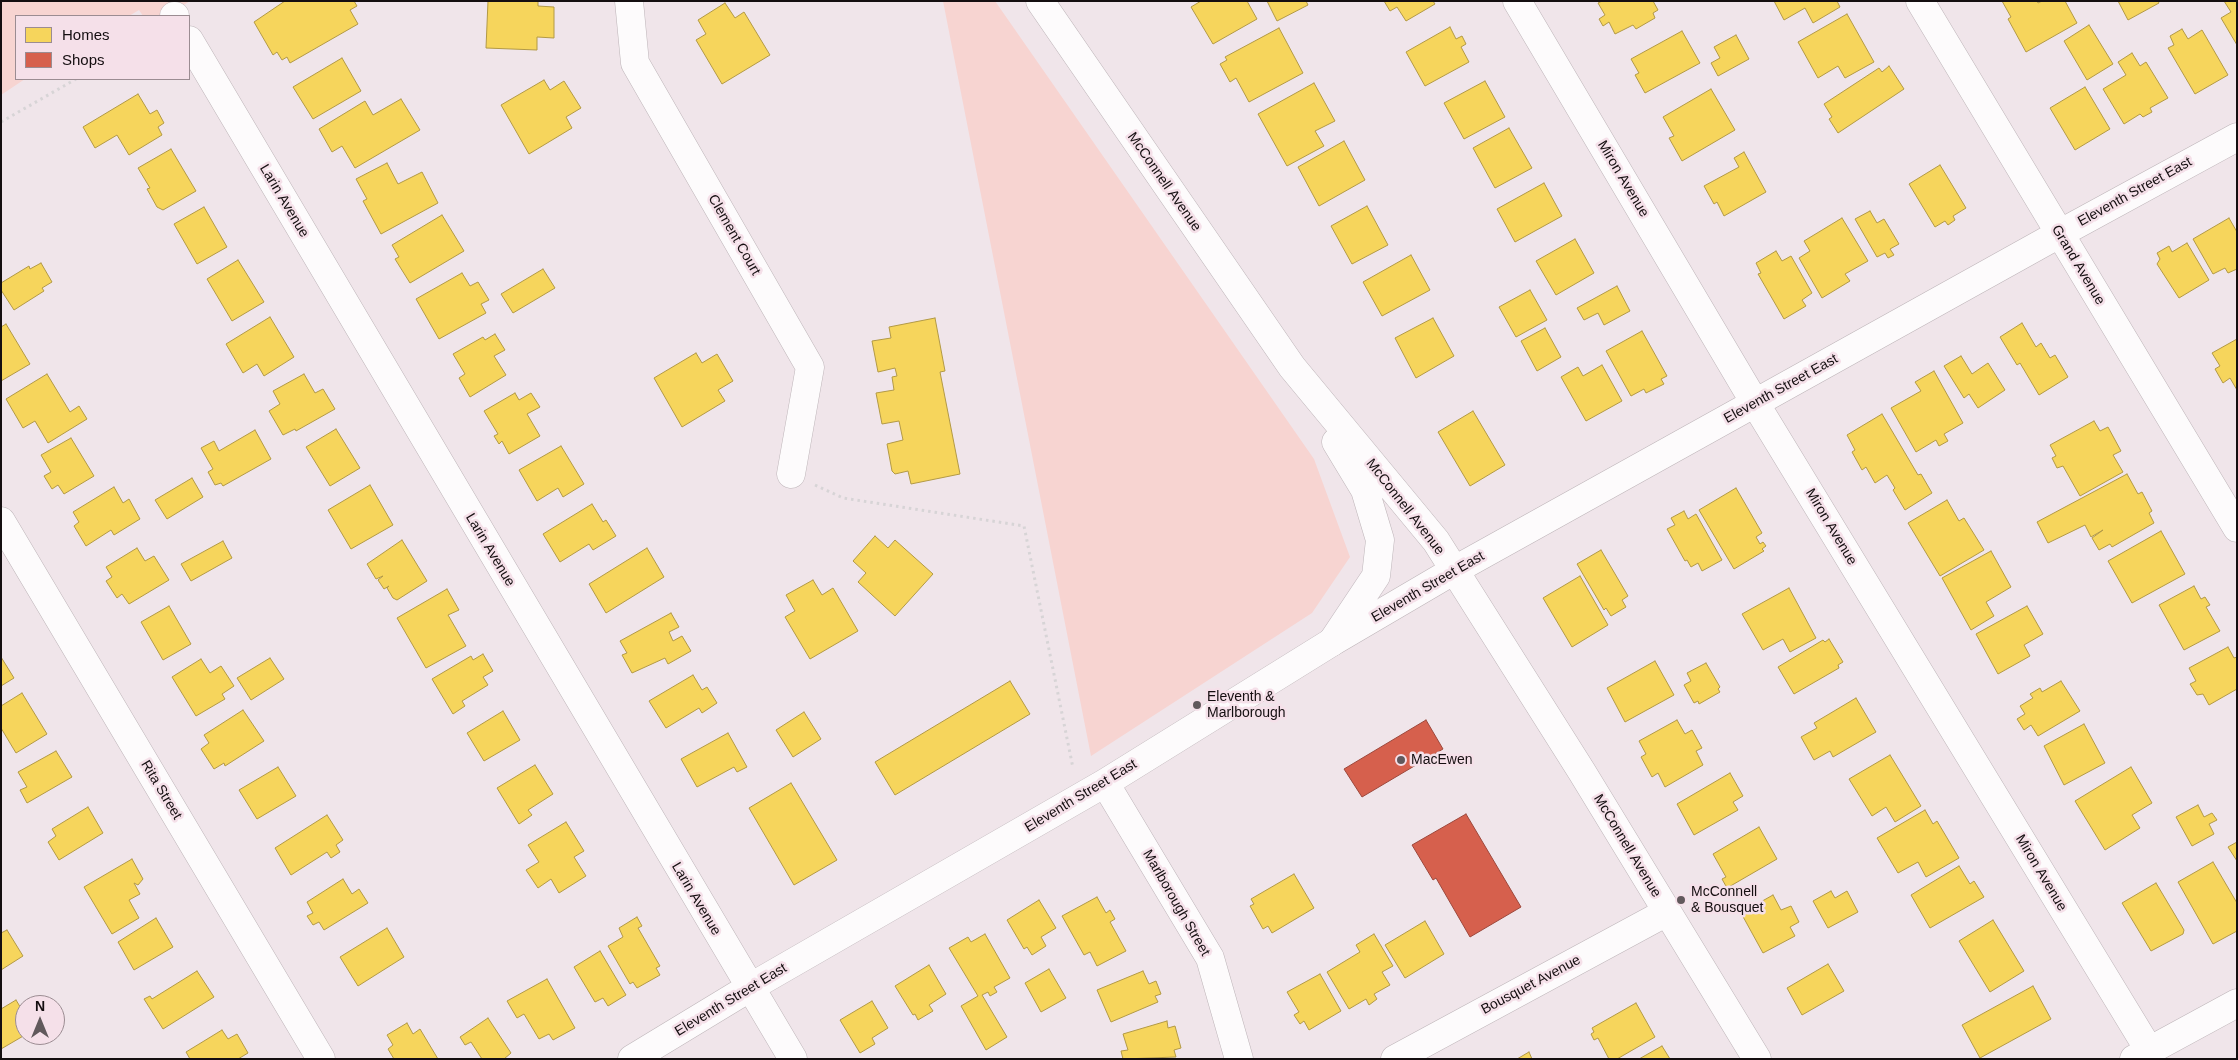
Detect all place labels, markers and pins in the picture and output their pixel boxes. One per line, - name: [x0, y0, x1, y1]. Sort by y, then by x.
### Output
- place label: Eleventh & Marlborough: [1207, 689, 1286, 722]
- marker: Eleventh & Marlborough: [1191, 699, 1203, 711]
- place label: MacEwen: [1411, 752, 1472, 768]
- marker: MacEwen: [1395, 754, 1407, 766]
- place label: McConnell & Bousquet: [1691, 884, 1763, 916]
- marker: McConnell & Bousquet: [1675, 894, 1687, 906]

